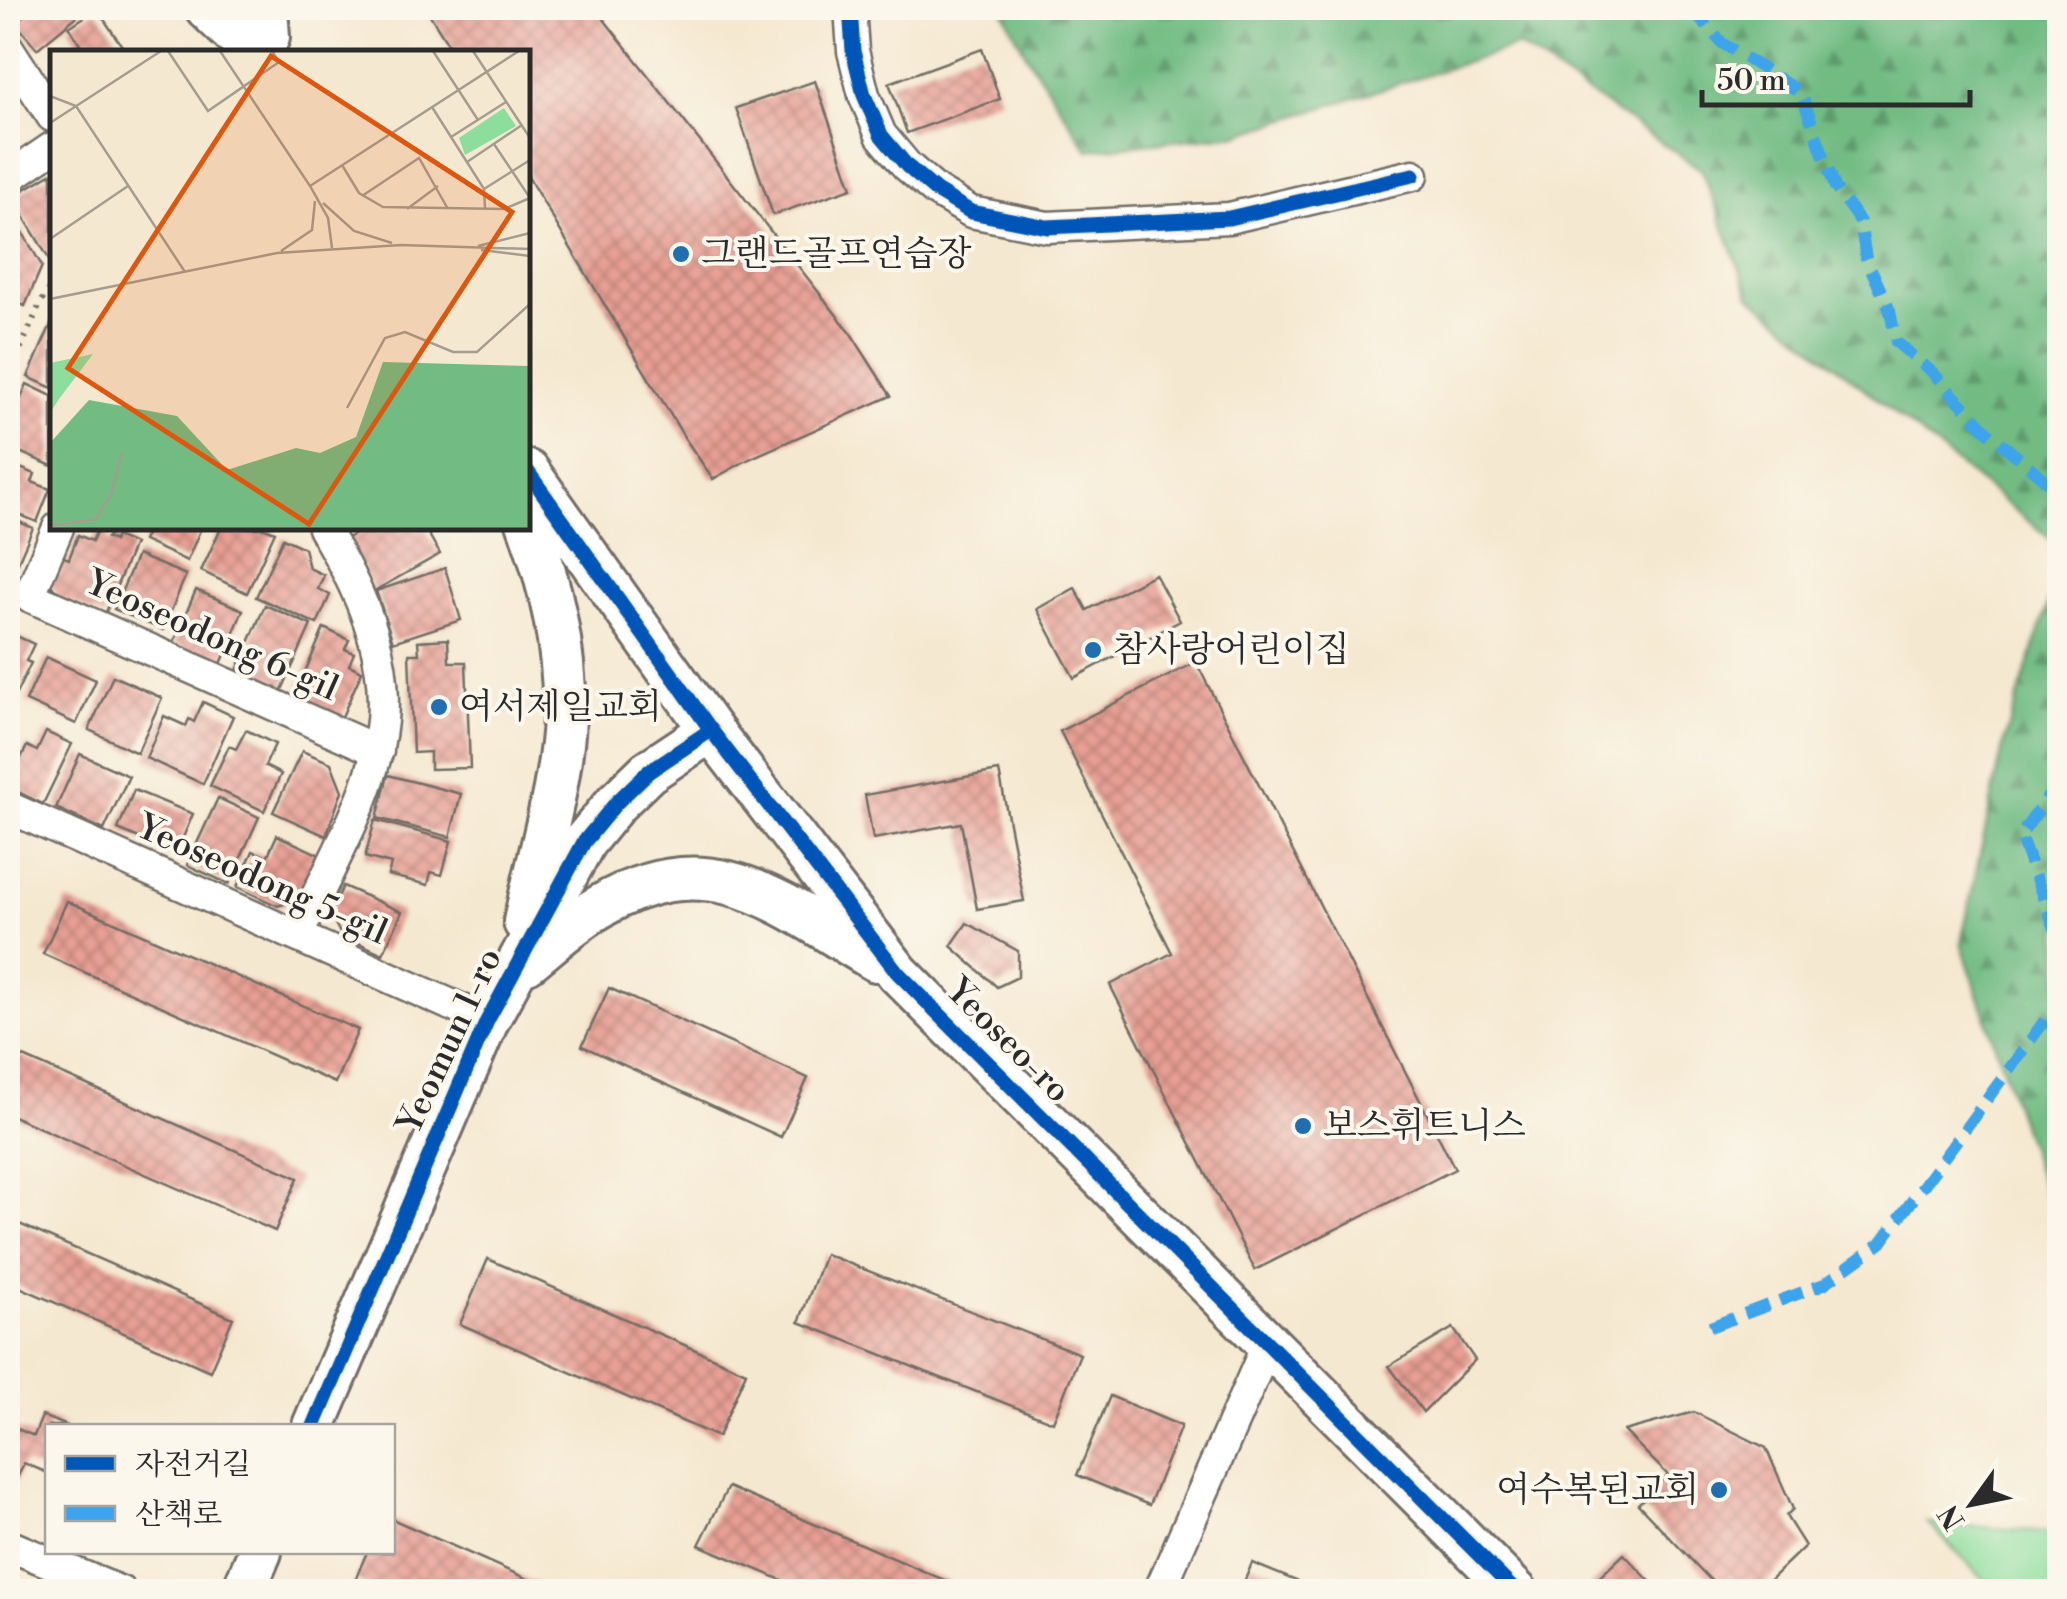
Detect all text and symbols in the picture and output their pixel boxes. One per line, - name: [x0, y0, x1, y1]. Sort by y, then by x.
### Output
- scale bar: [1702, 45, 1970, 107]
- inset map: [50, 50, 530, 530]
- text: 50 m: [1717, 62, 1786, 100]
- place label: 그랜드골프연습장: [701, 233, 972, 276]
- marker: 그랜드골프연습장: [670, 243, 692, 265]
- street label: Yeoseodong 6-gil: [77, 560, 345, 711]
- place label: 참사랑어린이집: [1113, 629, 1350, 672]
- marker: 참사랑어린이집: [1082, 639, 1104, 661]
- place label: 여서제일교회: [459, 686, 662, 729]
- marker: 여서제일교회: [428, 696, 450, 718]
- street label: Yeoseodong 5-gil: [128, 805, 394, 954]
- street label: Yeomun 1-ro: [387, 941, 512, 1142]
- street label: Yeoseo-ro: [935, 968, 1079, 1112]
- place label: 보스휘트니스: [1323, 1105, 1526, 1148]
- marker: 보스휘트니스: [1292, 1115, 1314, 1137]
- legend: [45, 1424, 395, 1554]
- text: 자전거길: [135, 1446, 251, 1484]
- north arrow: [1922, 1454, 2022, 1554]
- place label: 여수복된교회: [1496, 1469, 1699, 1512]
- marker: 여수복된교회: [1708, 1479, 1730, 1501]
- text: 산책로: [135, 1496, 222, 1534]
- text: N: [1932, 1498, 1973, 1536]

